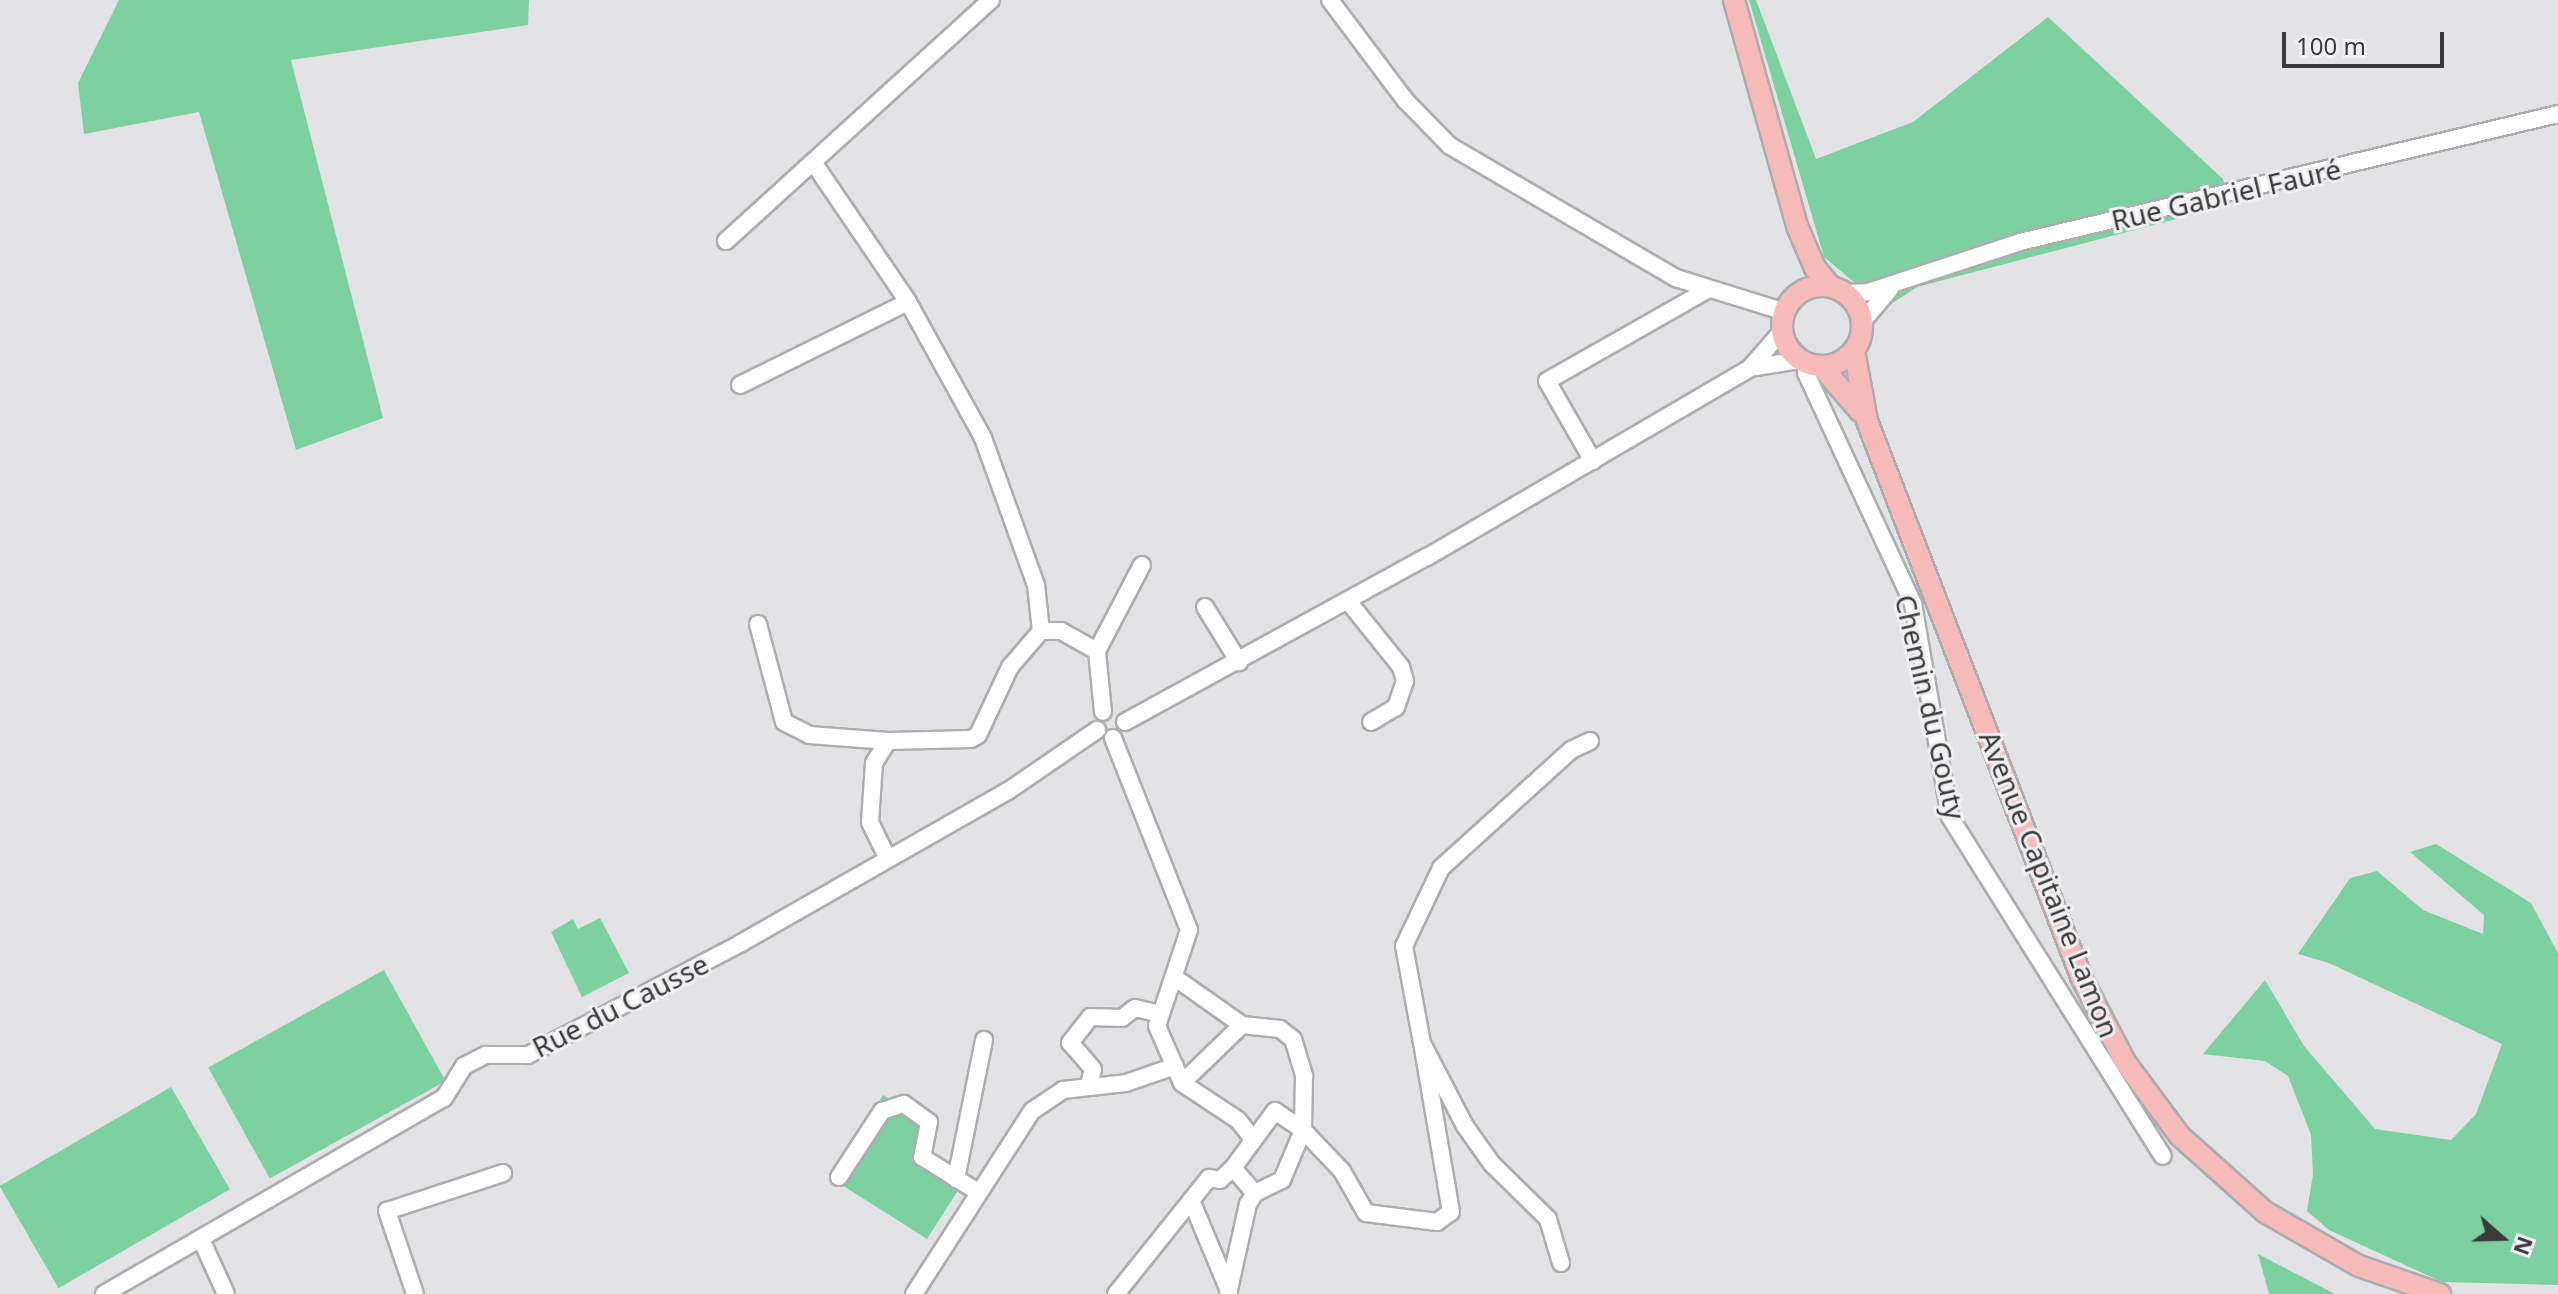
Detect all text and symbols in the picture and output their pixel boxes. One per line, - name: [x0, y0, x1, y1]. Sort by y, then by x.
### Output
- scale bar: [2286, 16, 2448, 66]
- text: 100 m: [2296, 29, 2366, 62]
- street label: Rue Gabriel Fauré: [2108, 151, 2344, 237]
- street label: Chemin du Gouty: [1889, 591, 1973, 823]
- street label: Avenue Capitaine Lamon: [1973, 726, 2127, 1042]
- street label: Rue du Causse: [526, 946, 714, 1064]
- north arrow: [2462, 1198, 2542, 1278]
- text: N: [2507, 1233, 2542, 1260]

